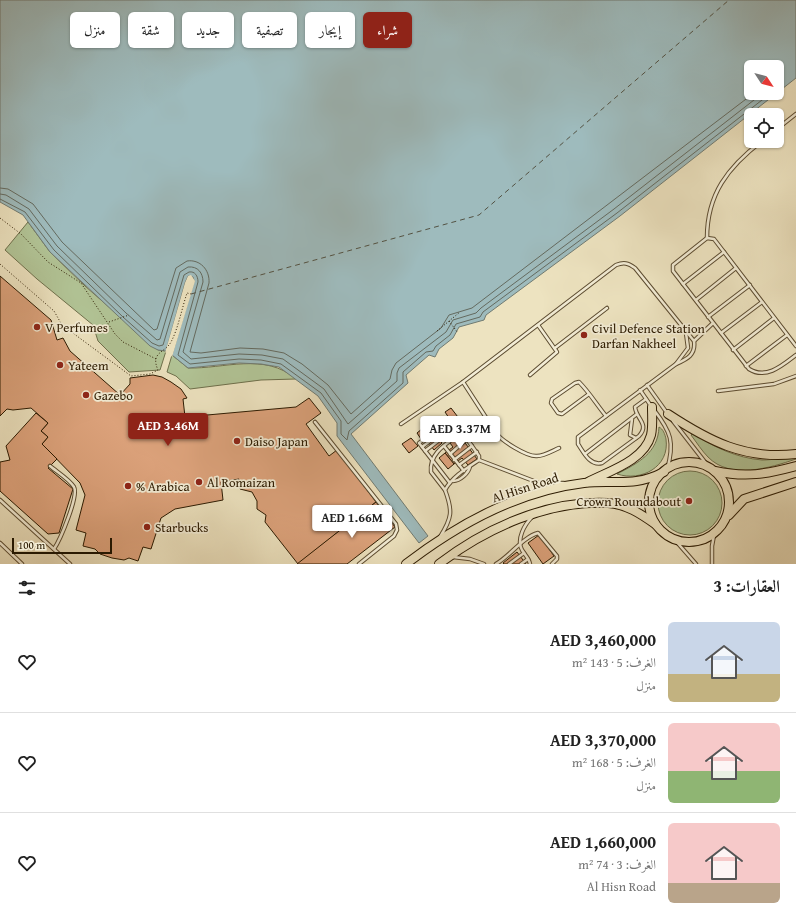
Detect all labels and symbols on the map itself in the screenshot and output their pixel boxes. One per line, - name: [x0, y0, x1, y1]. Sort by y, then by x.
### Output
- north arrow: [744, 60, 784, 100]
- place label: V Perfumes: [45, 318, 108, 337]
- place label: Civil Defence Station Darfan Nakheel: [592, 319, 706, 353]
- marker: V Perfumes: [32, 322, 42, 332]
- marker: Civil Defence Station Darfan Nakheel: [579, 330, 589, 340]
- place label: Yateem: [68, 356, 109, 375]
- marker: Yateem: [55, 360, 65, 370]
- place label: Gazebo: [94, 386, 133, 405]
- marker: Gazebo: [81, 390, 91, 400]
- pin: AED 3.46M: [122, 413, 214, 447]
- pin: AED 3.37M: [414, 416, 506, 450]
- place label: Daiso Japan: [245, 432, 309, 451]
- marker: Daiso Japan: [232, 436, 242, 446]
- street label: Al Hisn Road: [489, 468, 561, 507]
- place label: Al Romaizan: [207, 473, 276, 492]
- place label: % Arabica: [136, 477, 190, 496]
- marker: Al Romaizan: [194, 477, 204, 487]
- marker: % Arabica: [123, 481, 133, 491]
- place label: Crown Roundabout: [576, 492, 681, 511]
- marker: Crown Roundabout: [684, 496, 694, 506]
- pin: AED 1.66M: [306, 505, 398, 539]
- place label: Starbucks: [155, 518, 209, 537]
- marker: Starbucks: [142, 522, 152, 532]
- scale bar: [12, 536, 112, 555]

